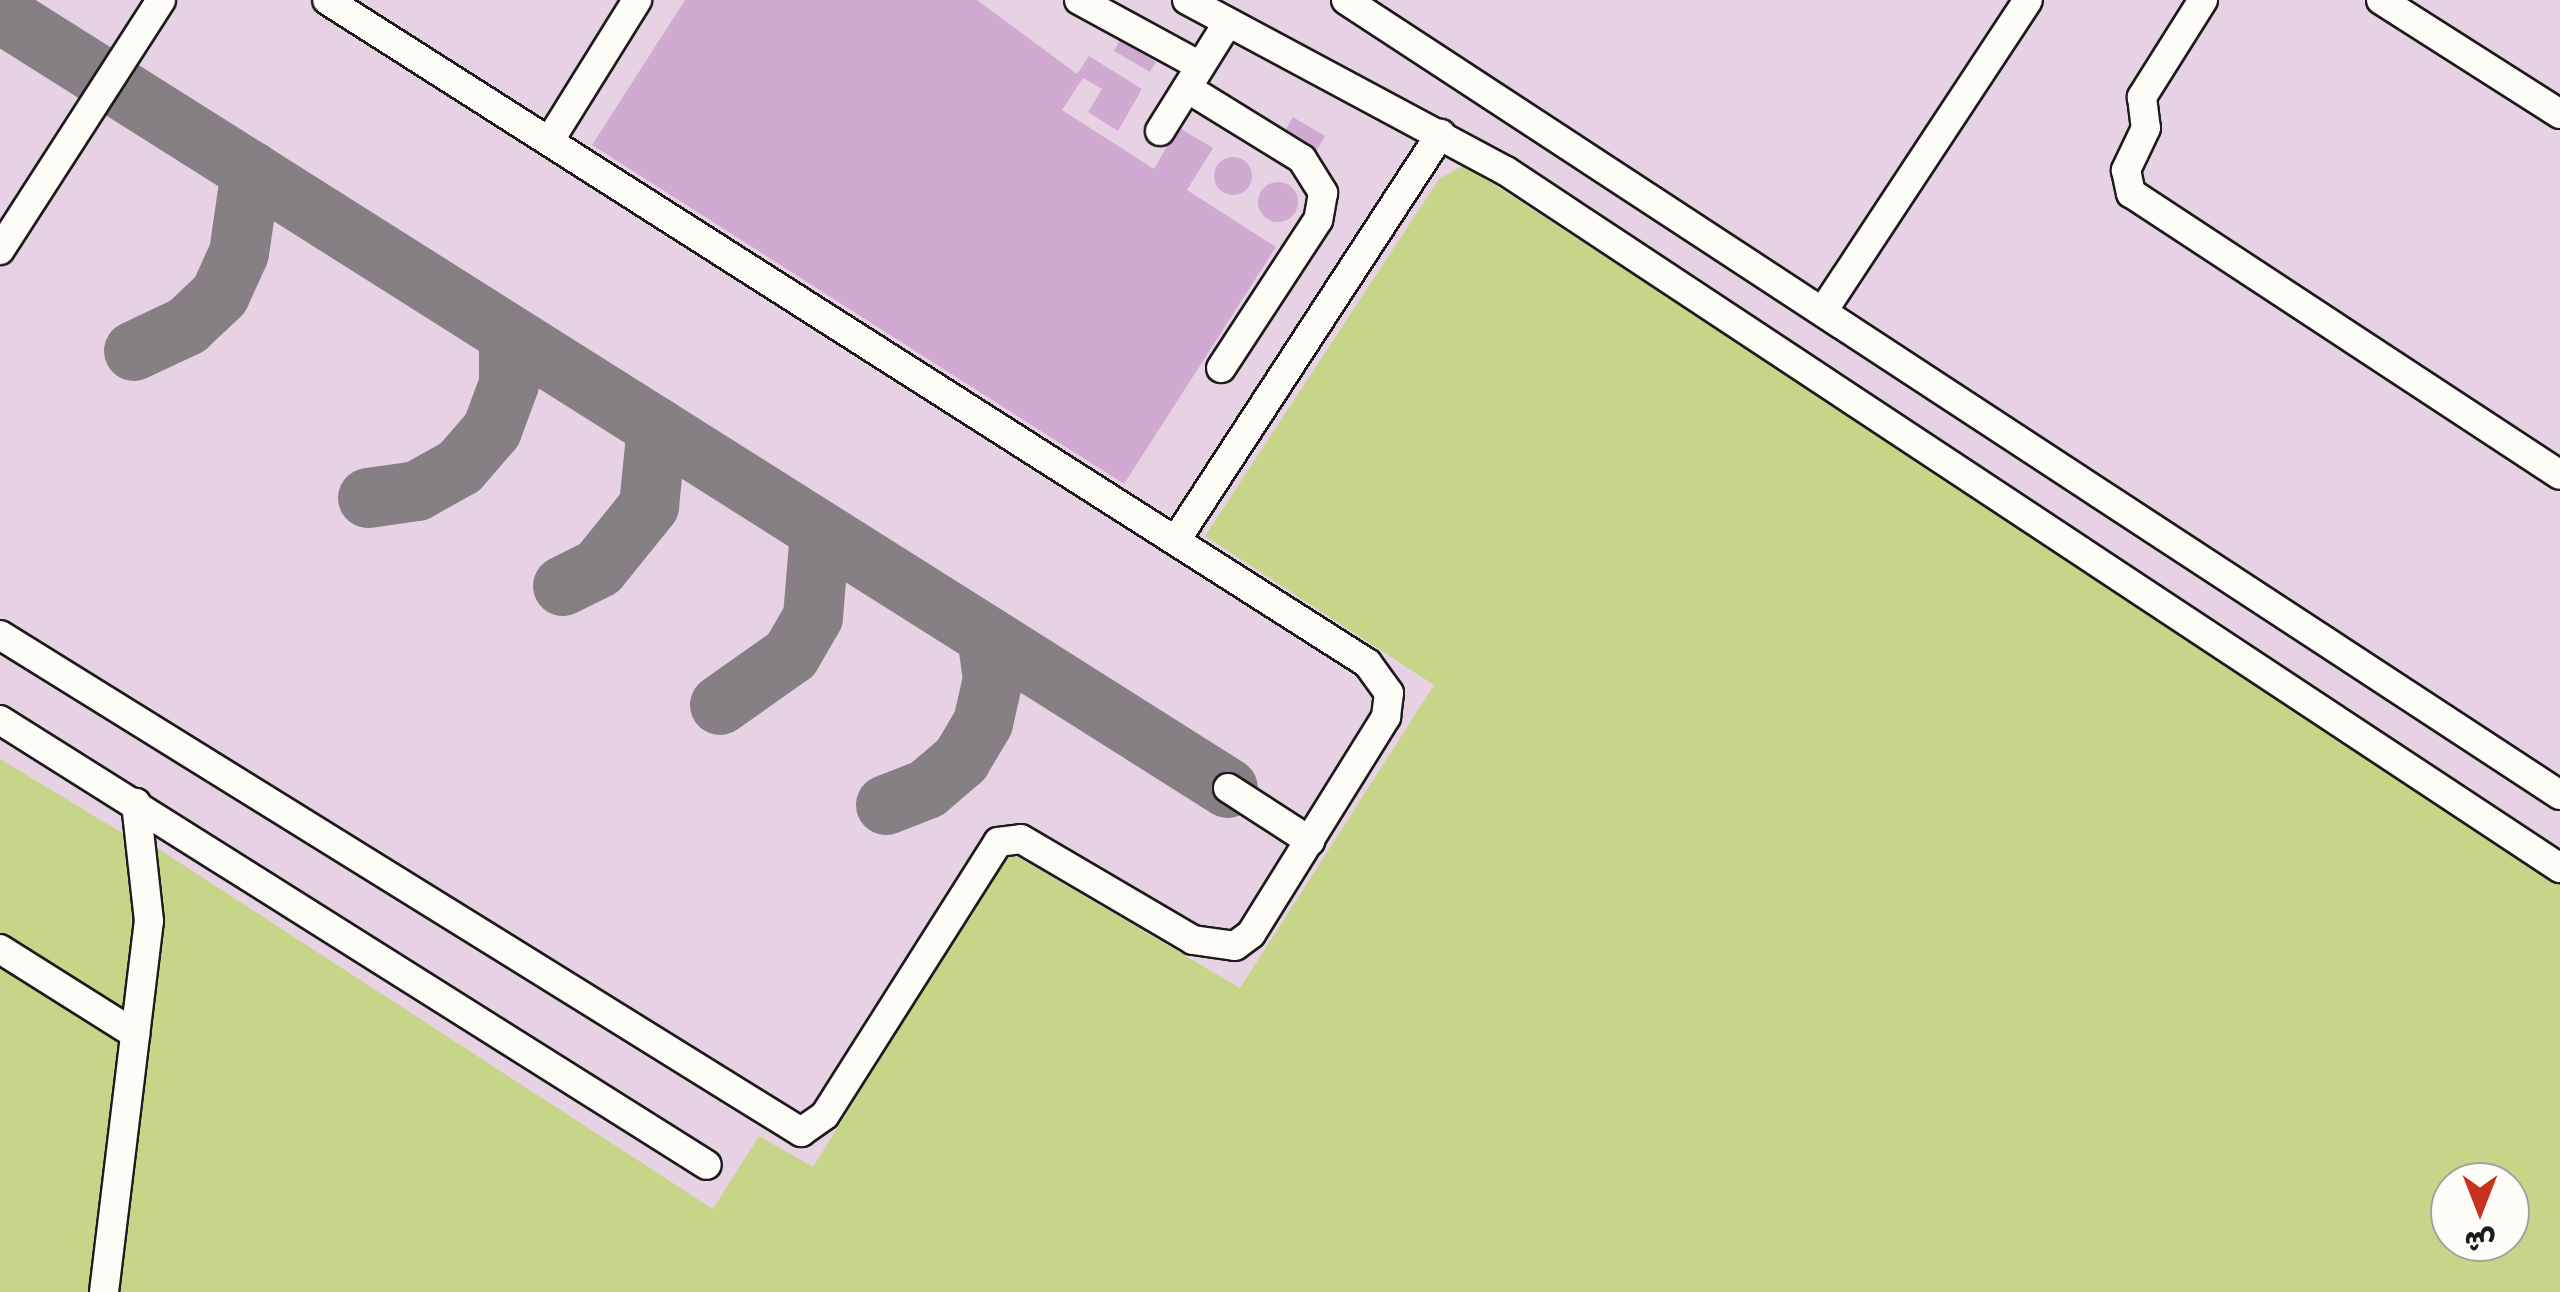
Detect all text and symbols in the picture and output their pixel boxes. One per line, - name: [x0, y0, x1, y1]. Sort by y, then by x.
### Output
- north arrow: [2430, 1162, 2530, 1262]
- text: ش: [2465, 1223, 2495, 1258]

